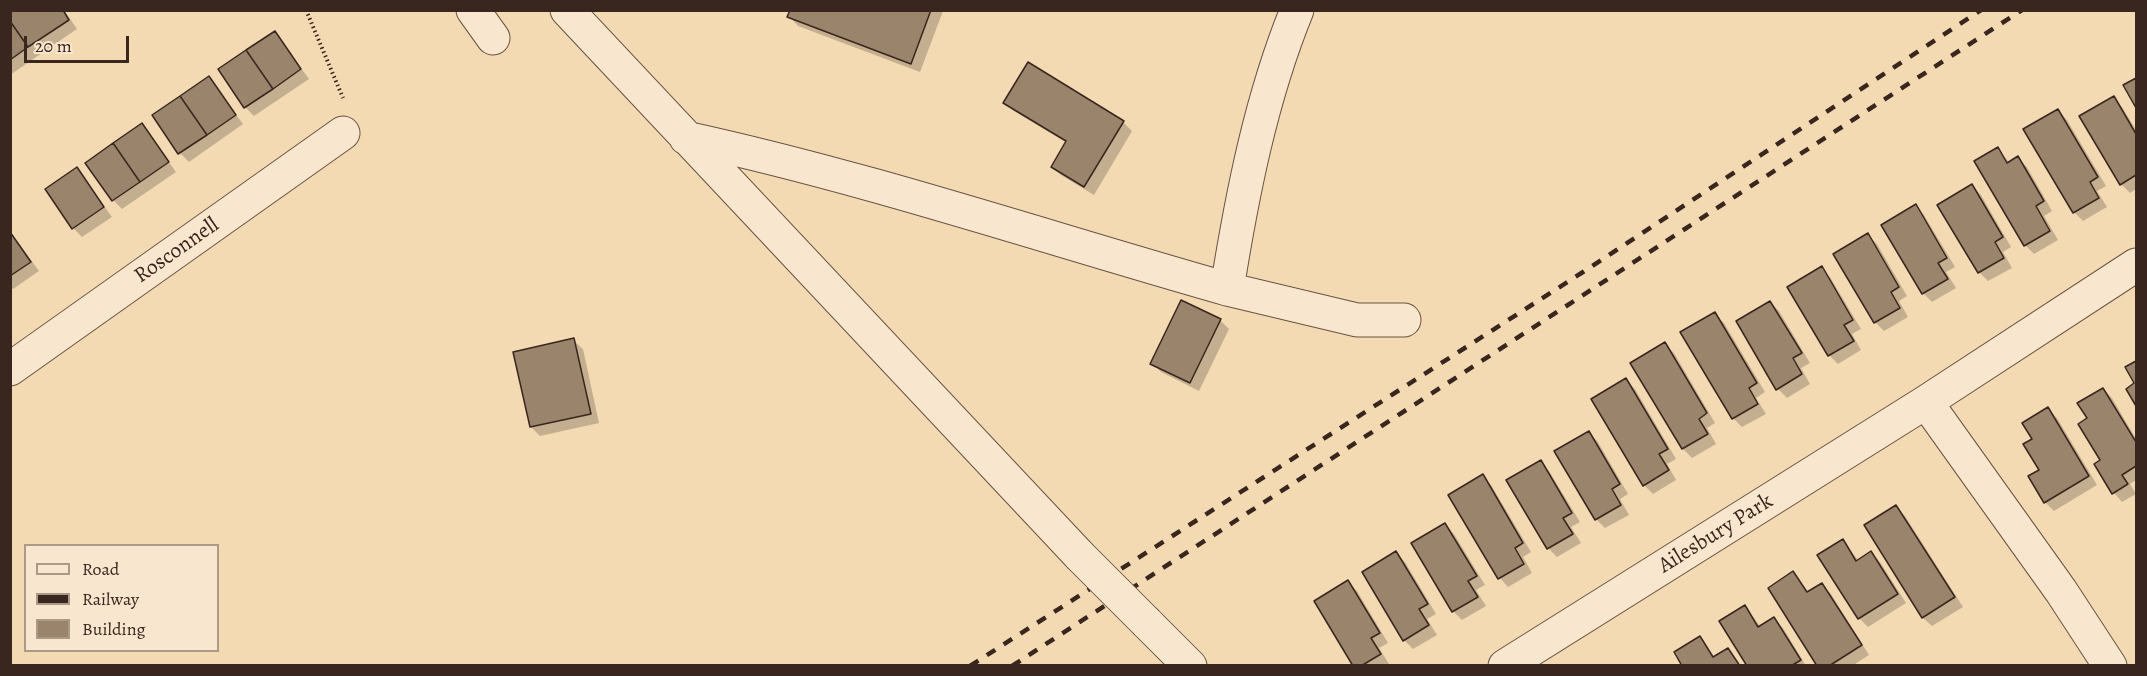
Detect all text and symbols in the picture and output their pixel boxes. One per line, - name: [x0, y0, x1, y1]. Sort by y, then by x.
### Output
- scale bar: [27, 24, 132, 62]
- text: 20 m: [35, 34, 72, 58]
- street label: Rosconnell: [130, 212, 224, 290]
- street label: Ailesbury Park: [1654, 488, 1778, 580]
- legend: [24, 544, 219, 652]
- text: Road: [82, 557, 119, 581]
- text: Railway: [82, 587, 139, 611]
- text: Building: [82, 617, 146, 641]

